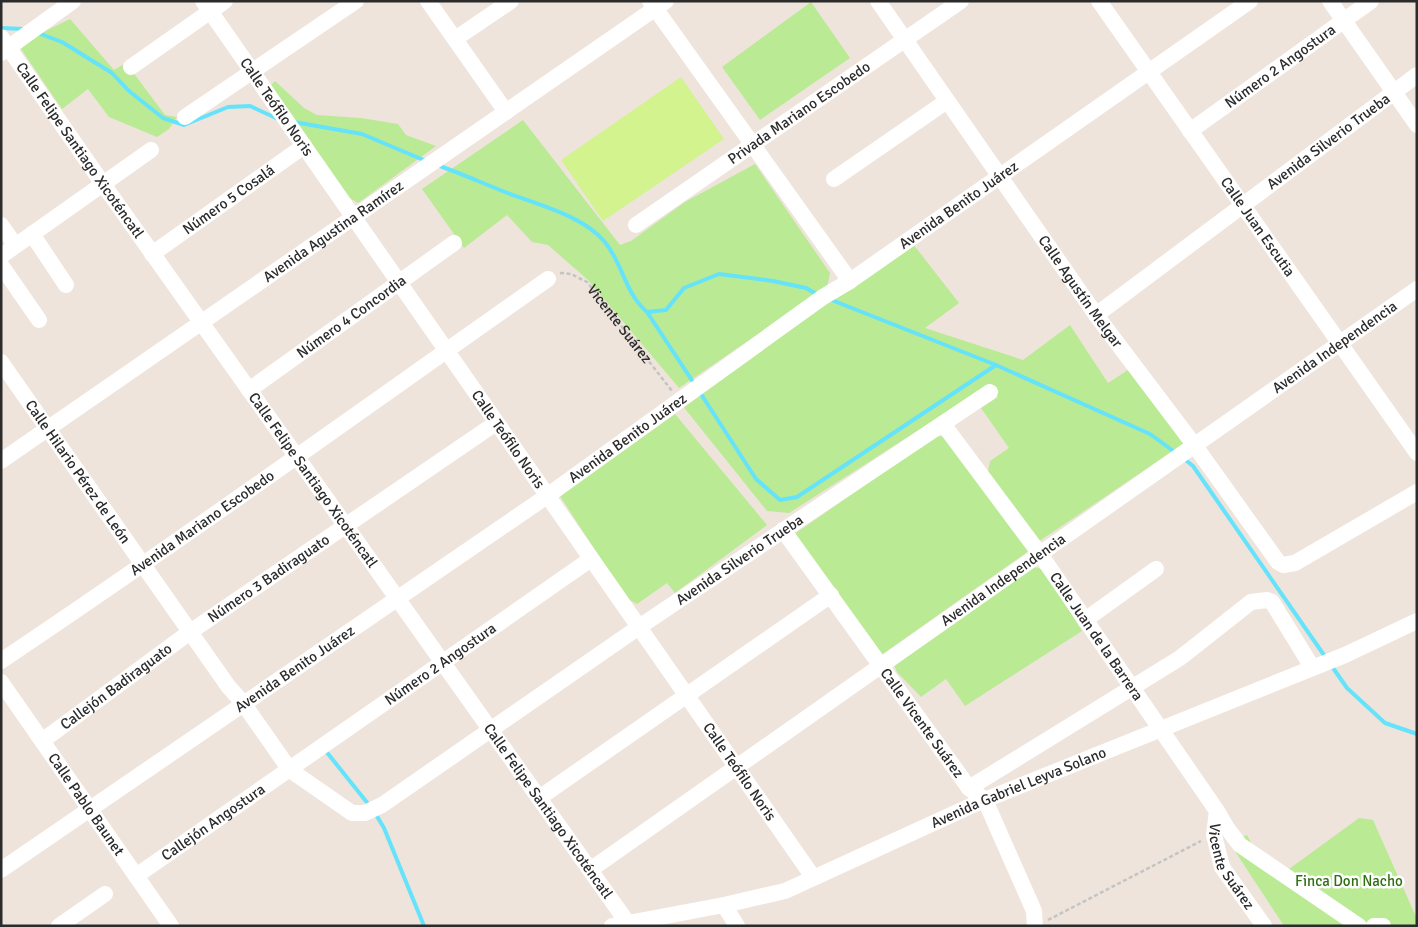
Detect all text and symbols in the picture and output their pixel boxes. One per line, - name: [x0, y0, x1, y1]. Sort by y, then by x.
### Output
- street label: Número 2 Angostura: [1221, 20, 1339, 112]
- street label: Calle Teófilo Noris: [236, 54, 317, 160]
- street label: Privada Mariano Escobedo: [724, 57, 874, 168]
- street label: Calle Felipe Santiago Xicoténcatl: [12, 59, 148, 242]
- street label: Avenida Silverio Trueba: [1263, 89, 1393, 193]
- street label: Avenida Benito Juárez: [896, 157, 1022, 253]
- street label: Número 5 Cosalá: [179, 161, 278, 238]
- street label: Calle Juan Escutia: [1217, 174, 1299, 280]
- street label: Avenida Agustina Ramírez: [260, 176, 407, 286]
- street label: Calle Agustín Melgar: [1034, 232, 1127, 352]
- street label: Número 4 Concordia: [293, 271, 410, 362]
- street label: Vicente Suárez: [583, 281, 656, 367]
- street label: Avenida Independencia: [1269, 297, 1401, 397]
- street label: Calle Teófilo Noris: [468, 387, 549, 492]
- street label: Calle Felipe Santiago Xicoténcatl: [245, 389, 382, 571]
- street label: Avenida Benito Juárez: [565, 389, 690, 487]
- street label: Calle Hilario Pérez de León: [21, 396, 134, 547]
- street label: Avenida Mariano Escobedo: [127, 466, 278, 579]
- street label: Avenida Silverio Trueba: [672, 511, 807, 609]
- street label: Número 3 Badiraguato: [204, 530, 333, 626]
- street label: Avenida Independencia: [937, 530, 1069, 630]
- street label: Calle Juan de la Barrera: [1046, 568, 1147, 704]
- street label: Número 2 Angostura: [381, 619, 500, 709]
- street label: Avenida Benito Juárez: [231, 621, 358, 716]
- street label: Callejón Badiraguato: [57, 639, 176, 733]
- street label: Calle Vicente Suárez: [877, 665, 968, 782]
- street label: Calle Teófilo Noris: [699, 719, 780, 825]
- street label: Calle Felipe Santiago Xicoténcatl: [480, 720, 617, 902]
- street label: Avenida Gabriel Leyva Solano: [928, 743, 1109, 832]
- street label: Calle Pablo Baunet: [44, 750, 128, 859]
- street label: Callejón Angostura: [158, 780, 268, 865]
- street label: Vicente Suárez: [1205, 822, 1259, 913]
- park label: Finca Don Nacho: [1295, 872, 1403, 890]

